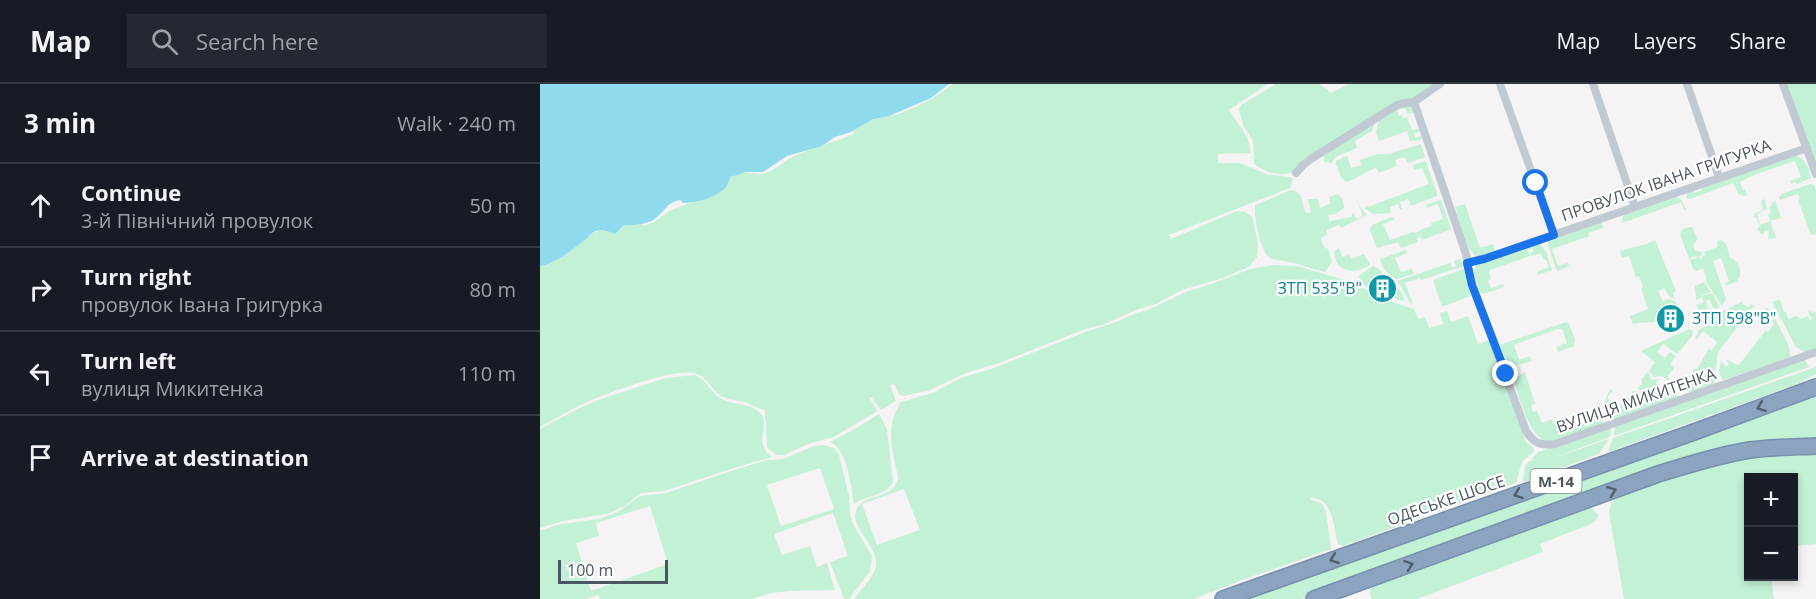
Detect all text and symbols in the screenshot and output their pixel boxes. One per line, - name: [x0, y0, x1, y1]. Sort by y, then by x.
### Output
- search box: [127, 14, 547, 68]
- text: Map: [30, 22, 91, 60]
- icon: search: [148, 25, 181, 58]
- text: Search here: [196, 26, 319, 56]
- text: Map: [1557, 27, 1600, 55]
- text: Layers: [1633, 27, 1697, 55]
- text: Share: [1730, 27, 1786, 55]
- text: 3 min: [24, 105, 96, 141]
- text: Walk · 240 m: [397, 110, 516, 137]
- street label: ПРОВУЛОК ІВАНА ГРИГУРКА: [1558, 133, 1775, 226]
- route start: [1522, 169, 1548, 195]
- text: Continue: [81, 177, 181, 207]
- icon: ahead: [24, 189, 57, 222]
- text: 50 m: [469, 192, 516, 219]
- text: 3-й Північний провулок: [81, 207, 313, 234]
- text: Turn right: [81, 261, 192, 291]
- building icon: ЗТП 535"В": [1367, 272, 1399, 304]
- icon: right: [24, 273, 57, 306]
- text: 80 m: [469, 276, 516, 303]
- place label: ЗТП 535"В": [1278, 277, 1362, 299]
- text: провулок Івана Григурка: [81, 291, 323, 318]
- building icon: ЗТП 598"В": [1655, 302, 1687, 334]
- place label: ЗТП 598"В": [1692, 307, 1776, 329]
- text: Turn left: [81, 345, 176, 375]
- icon: left: [24, 357, 57, 390]
- text: 110 m: [458, 360, 516, 387]
- route end: [1492, 360, 1518, 386]
- street label: ВУЛИЦЯ МИКИТЕНКА: [1553, 362, 1720, 438]
- text: вулиця Микитенка: [81, 375, 264, 402]
- one-way arrow: [1756, 400, 1767, 412]
- icon: arrive: [24, 441, 57, 474]
- text: Arrive at destination: [81, 442, 309, 472]
- road number: М-14: [1530, 469, 1582, 493]
- street label: ОДЕСЬКЕ ШОСЕ: [1384, 470, 1508, 530]
- map controls: [1744, 473, 1798, 581]
- button: +: [1744, 473, 1798, 527]
- one-way arrow: [1513, 486, 1524, 499]
- one-way arrow: [1605, 486, 1616, 498]
- button: −: [1744, 527, 1798, 581]
- one-way arrow: [1330, 551, 1340, 564]
- scale bar: [558, 557, 668, 584]
- text: 100 m: [567, 559, 613, 581]
- one-way arrow: [1403, 559, 1413, 572]

